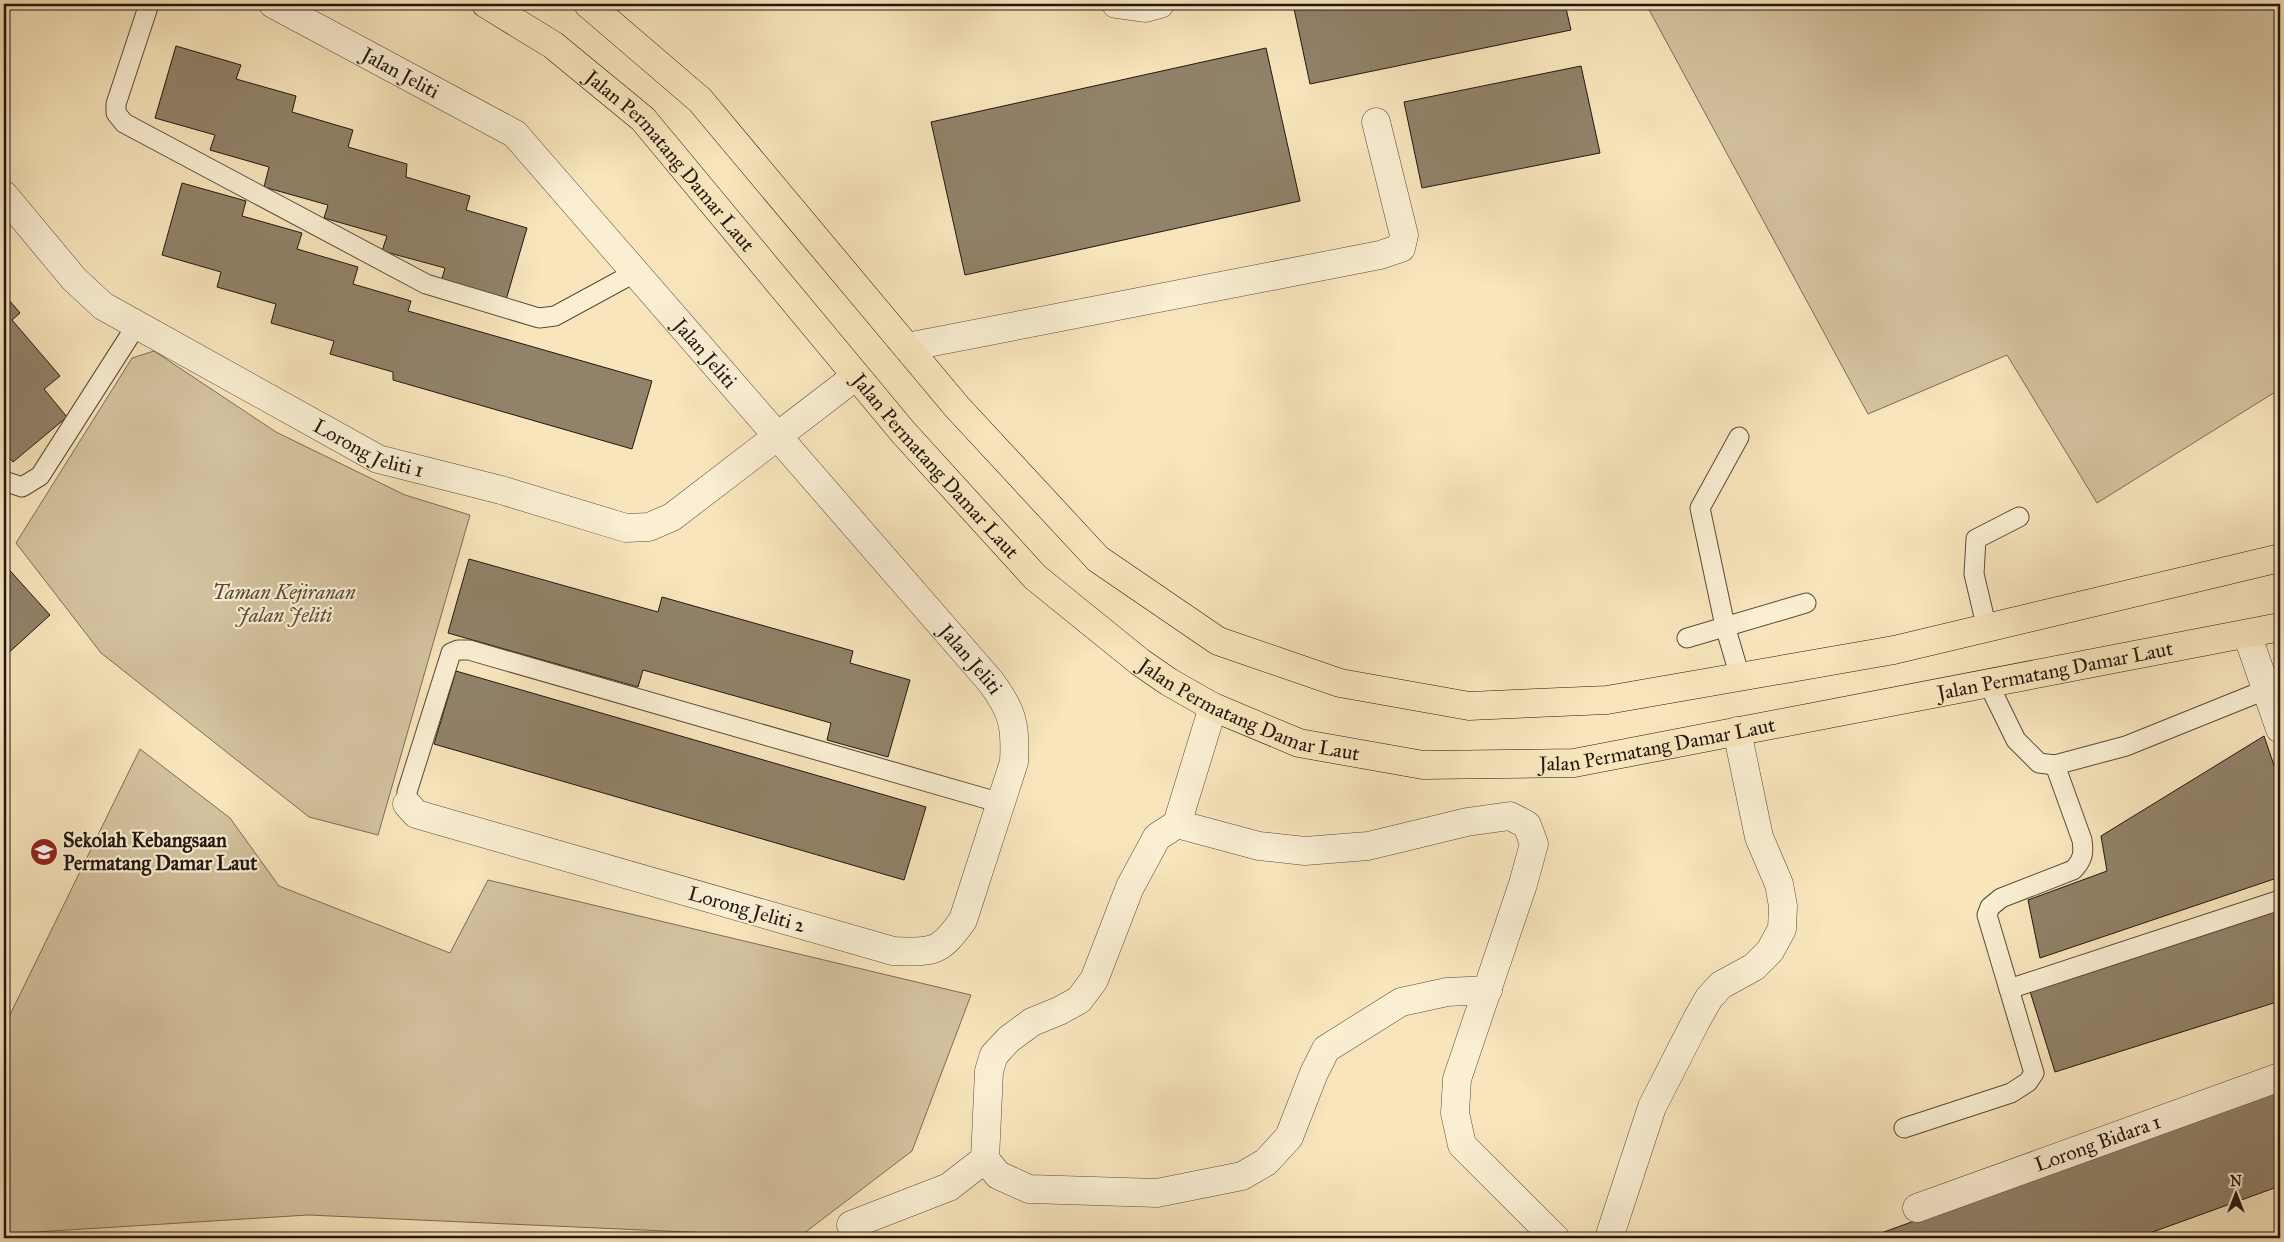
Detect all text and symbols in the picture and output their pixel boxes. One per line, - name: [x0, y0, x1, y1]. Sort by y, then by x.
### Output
- street label: Jalan Jeliti: [356, 41, 444, 103]
- street label: Jalan Permatang Damar Laut: [579, 63, 760, 256]
- street label: Jalan Jeliti: [667, 312, 742, 393]
- street label: Jalan Permatang Damar Laut: [845, 367, 1024, 563]
- street label: Lorong Jeliti 1: [309, 413, 426, 482]
- park label: Taman Kejiranan Jalan Jeliti: [212, 580, 356, 627]
- street label: Jalan Jeliti: [932, 618, 1008, 699]
- street label: Jalan Permatang Damar Laut: [1933, 636, 2175, 706]
- street label: Jalan Permatang Damar Laut: [1132, 652, 1362, 766]
- street label: Jalan Permatang Damar Laut: [1537, 713, 1777, 776]
- place label: Sekolah Kebangsaan Permatang Damar Laut: [63, 828, 258, 876]
- school or university icon: Sekolah Kebangsaan Permatang Damar Laut: [29, 837, 59, 867]
- street label: Lorong Jeliti 2: [685, 881, 808, 938]
- street label: Lorong Bidara 1: [2031, 1109, 2164, 1177]
- north arrow: [2212, 1170, 2262, 1220]
- text: N: [2230, 1173, 2242, 1190]

